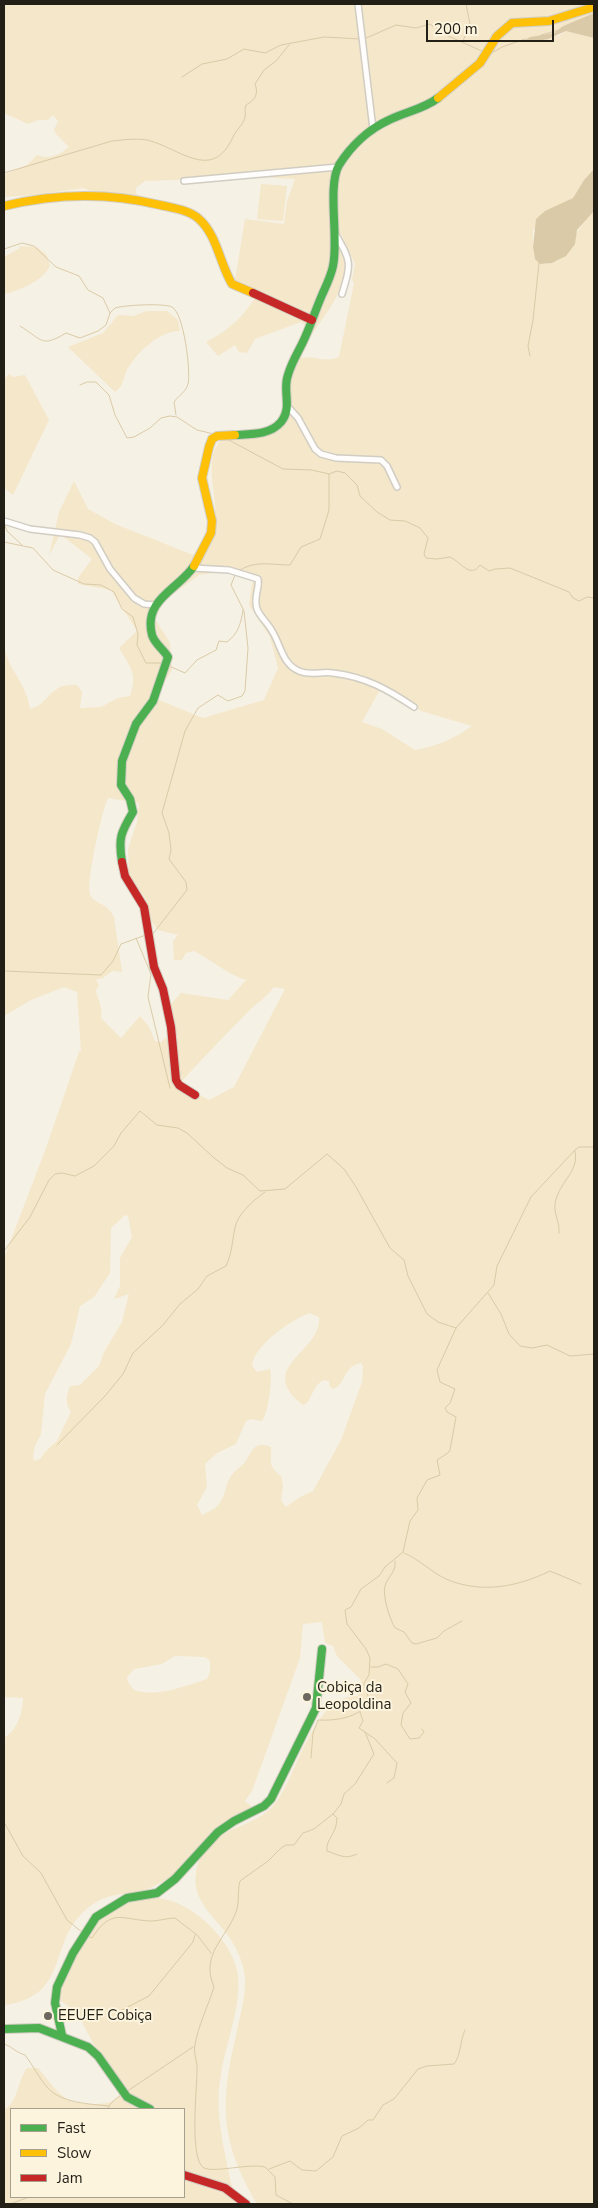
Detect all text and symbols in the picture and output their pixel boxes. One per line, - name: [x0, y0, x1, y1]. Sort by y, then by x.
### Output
- scale bar: [428, 10, 556, 42]
- text: 200 m: [434, 19, 478, 39]
- place label: Cobiça da Leopoldina: [317, 1679, 392, 1714]
- marker: Cobiça da Leopoldina: [301, 1691, 313, 1703]
- place label: EEUEF Cobiça: [58, 2007, 152, 2025]
- marker: EEUEF Cobiça: [42, 2010, 54, 2022]
- legend: [10, 2108, 185, 2198]
- text: Fast: [57, 2118, 85, 2138]
- text: Slow: [57, 2143, 91, 2163]
- text: Jam: [57, 2168, 83, 2188]

